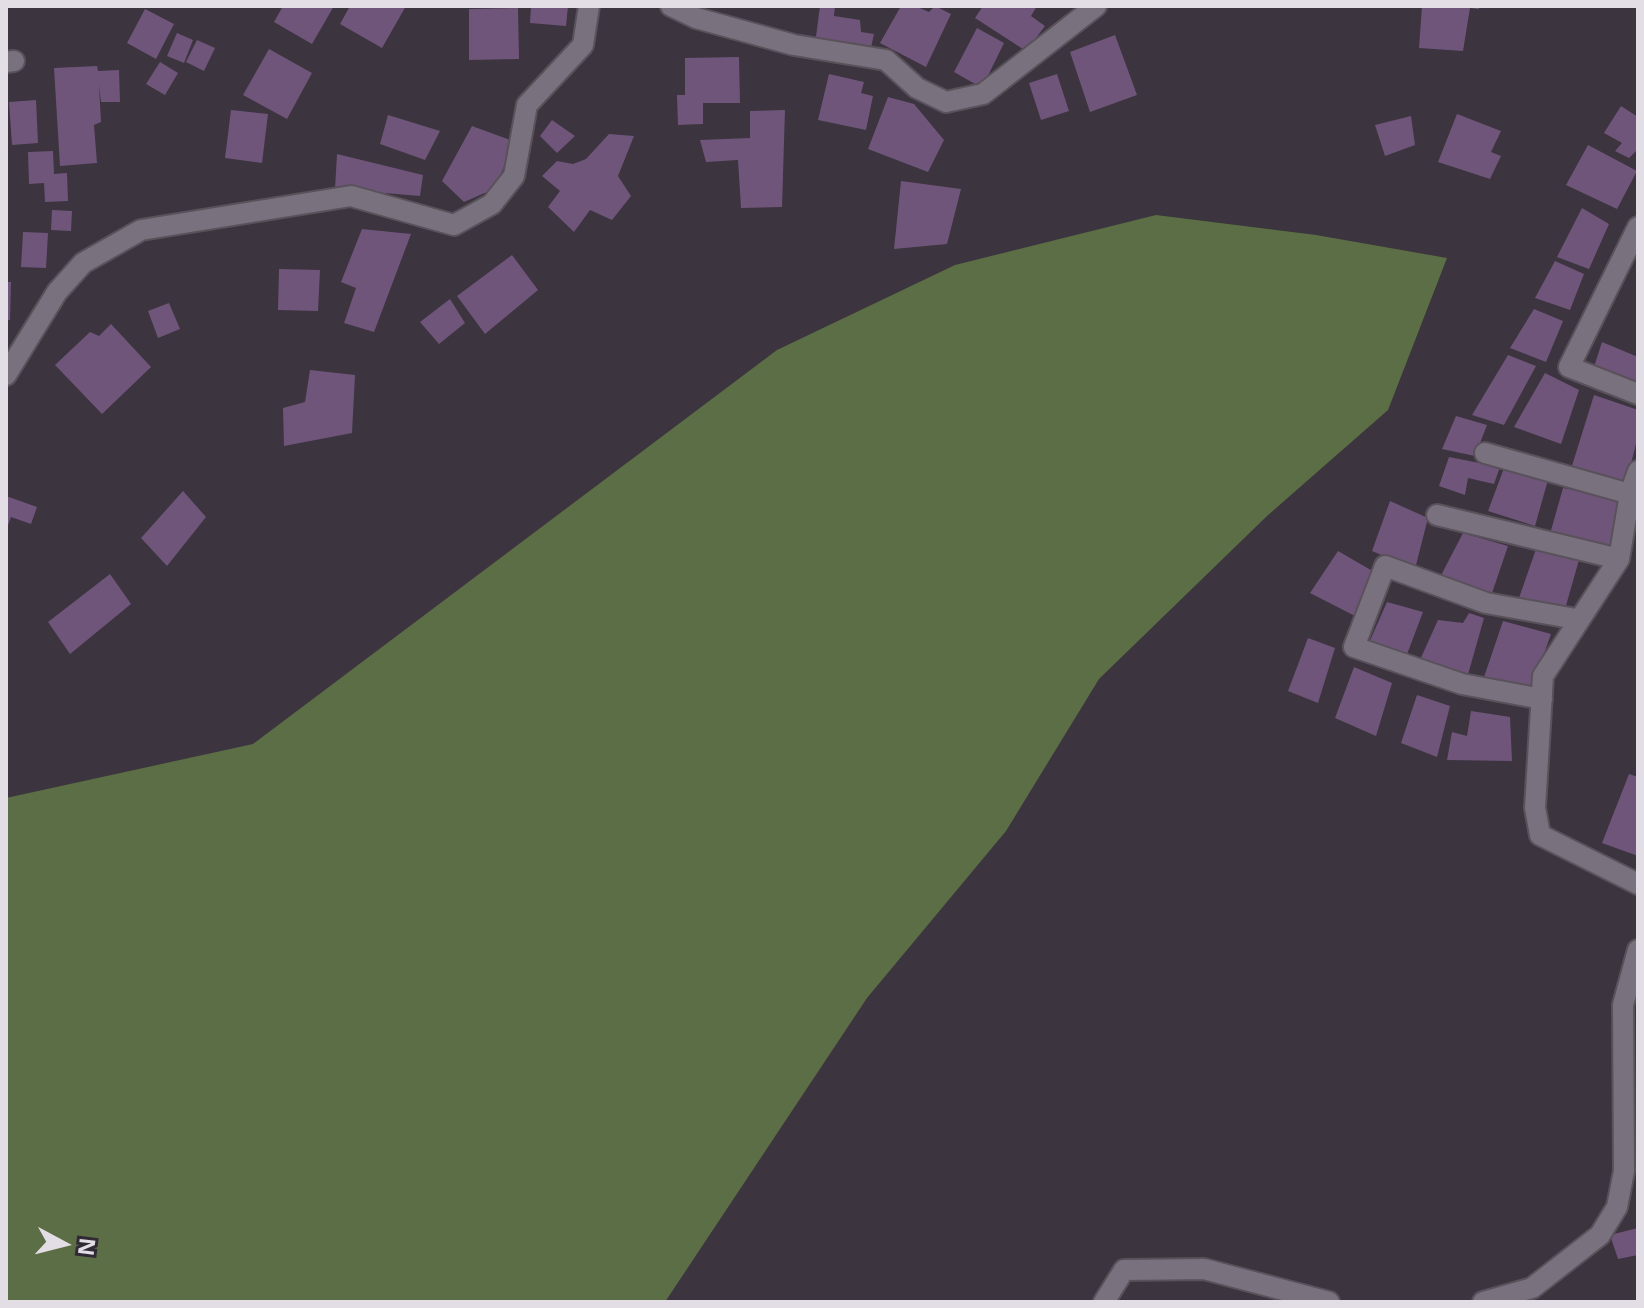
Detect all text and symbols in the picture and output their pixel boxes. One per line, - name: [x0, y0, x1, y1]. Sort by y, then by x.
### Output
- north arrow: [24, 1204, 104, 1284]
- text: N: [72, 1236, 104, 1258]

